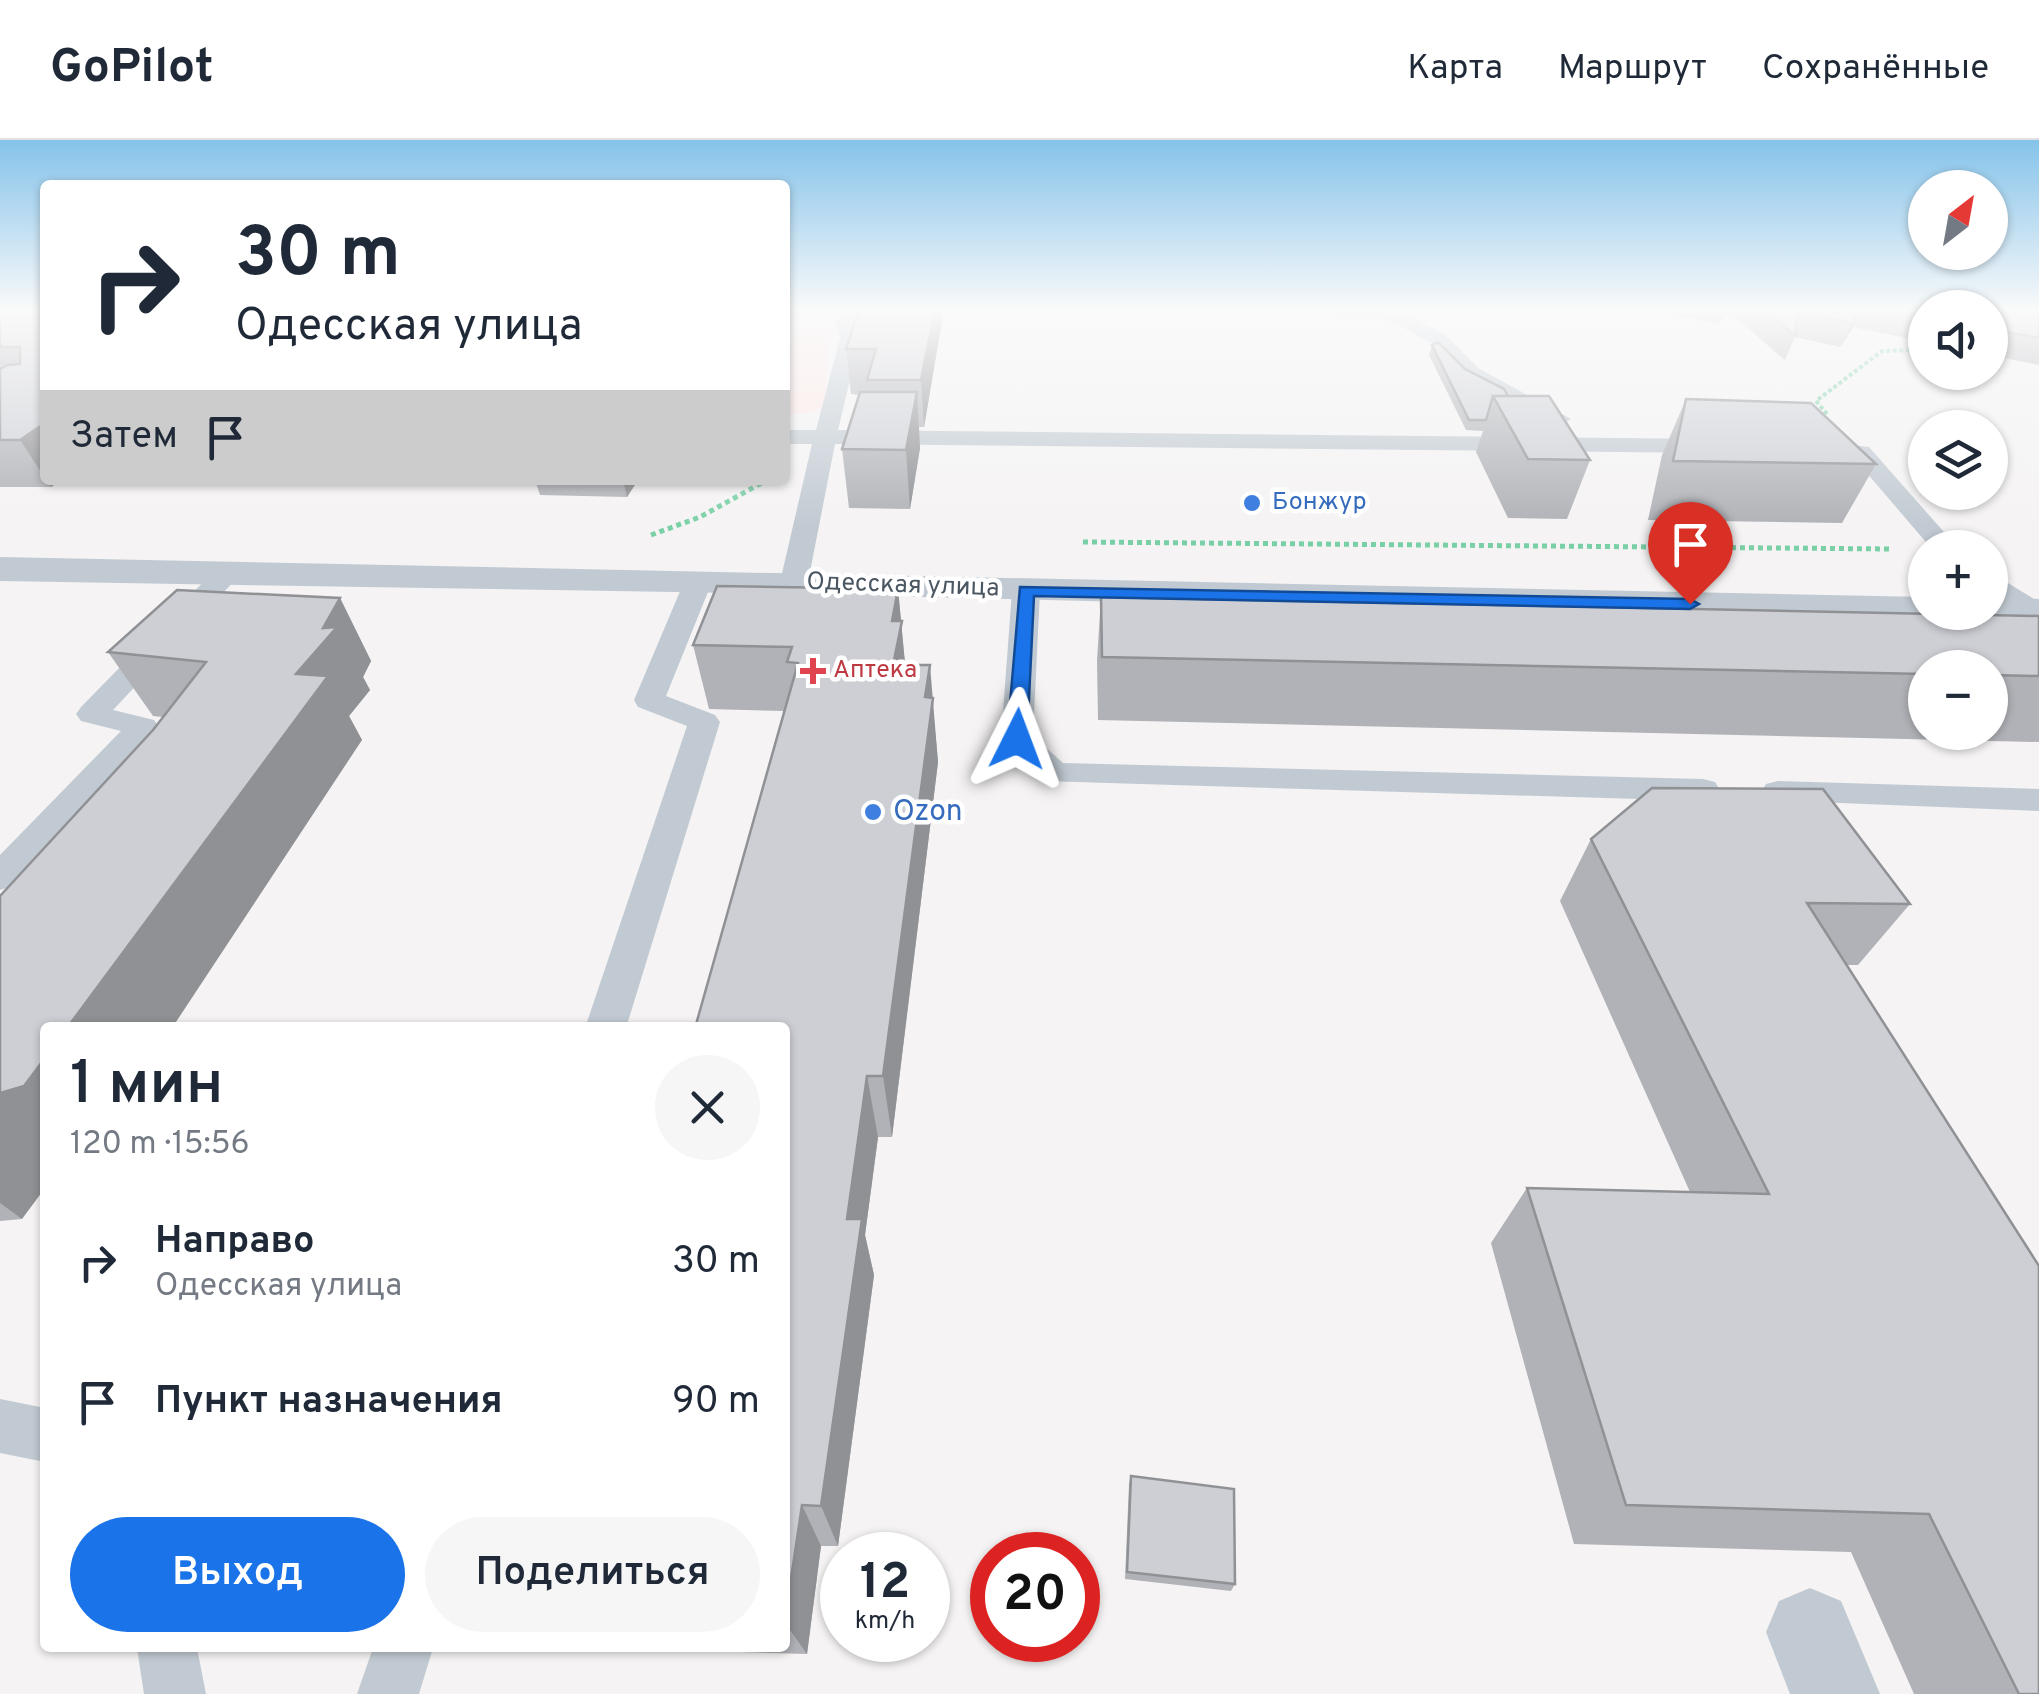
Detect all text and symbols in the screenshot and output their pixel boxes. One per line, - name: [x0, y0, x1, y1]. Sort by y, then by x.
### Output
- text: GoPilot: [50, 39, 214, 99]
- text: Карта: [1407, 47, 1503, 91]
- text: Маршрут: [1558, 47, 1707, 91]
- text: Сохранённые: [1762, 47, 1989, 91]
- north arrow: [1908, 170, 2008, 270]
- map controls: [1908, 170, 2008, 750]
- text: 30 m: [235, 212, 401, 301]
- icon: right: [70, 220, 200, 350]
- button: sound: [1908, 290, 2008, 390]
- text: Одесская улица: [235, 299, 583, 356]
- icon: arrive: [198, 410, 253, 465]
- button: layers: [1908, 410, 2008, 510]
- text: Затем: [70, 413, 178, 462]
- place label: Бонжур: [1272, 487, 1367, 519]
- marker: Бонжур: [1241, 492, 1263, 514]
- pin: [1648, 502, 1733, 605]
- icon: arrive: [1663, 517, 1718, 572]
- button: +: [1908, 530, 2008, 630]
- street label: Одесская улица: [806, 567, 1000, 605]
- button: −: [1908, 650, 2008, 750]
- place label: Аптека: [833, 655, 917, 687]
- marker: Аптека: [802, 660, 824, 682]
- position arrow: [965, 687, 1069, 791]
- place label: Ozon: [893, 794, 963, 831]
- marker: Ozon: [862, 801, 884, 823]
- text: 1 мин: [70, 1049, 223, 1125]
- button: close: [655, 1055, 760, 1160]
- text: 120 m · 15:56: [70, 1125, 250, 1165]
- text: Направо: [155, 1218, 315, 1267]
- icon: right: [70, 1235, 125, 1290]
- text: 30 m: [672, 1238, 760, 1287]
- text: Одесская улица: [155, 1267, 402, 1307]
- icon: arrive: [70, 1375, 125, 1430]
- text: Пункт назначения: [155, 1378, 503, 1427]
- text: 90 m: [672, 1378, 760, 1427]
- button: Выход: [70, 1517, 405, 1632]
- button: Поделиться: [425, 1517, 760, 1632]
- speed limit sign: 20: [970, 1532, 1100, 1662]
- text: 12: [860, 1553, 910, 1616]
- text: km/h: [855, 1606, 915, 1638]

